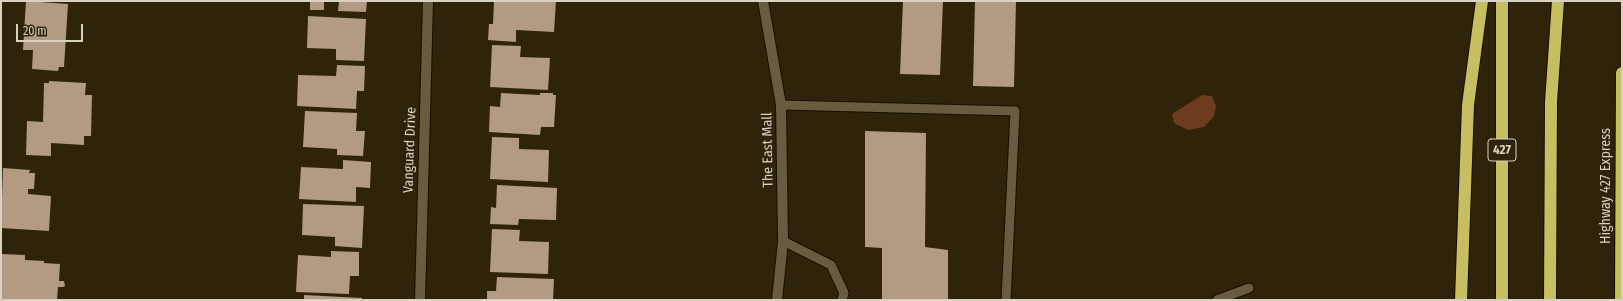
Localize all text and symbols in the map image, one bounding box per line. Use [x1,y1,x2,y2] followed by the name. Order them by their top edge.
[18,16,85,42] scale bar
[23,24,47,38] text: 20 m
[400,107,420,193] street label: Vanguard Drive
[759,112,777,188] street label: The East Mall
[1598,128,1614,244] street label: Highway 427 Express
[1488,139,1516,161] road number: 427

